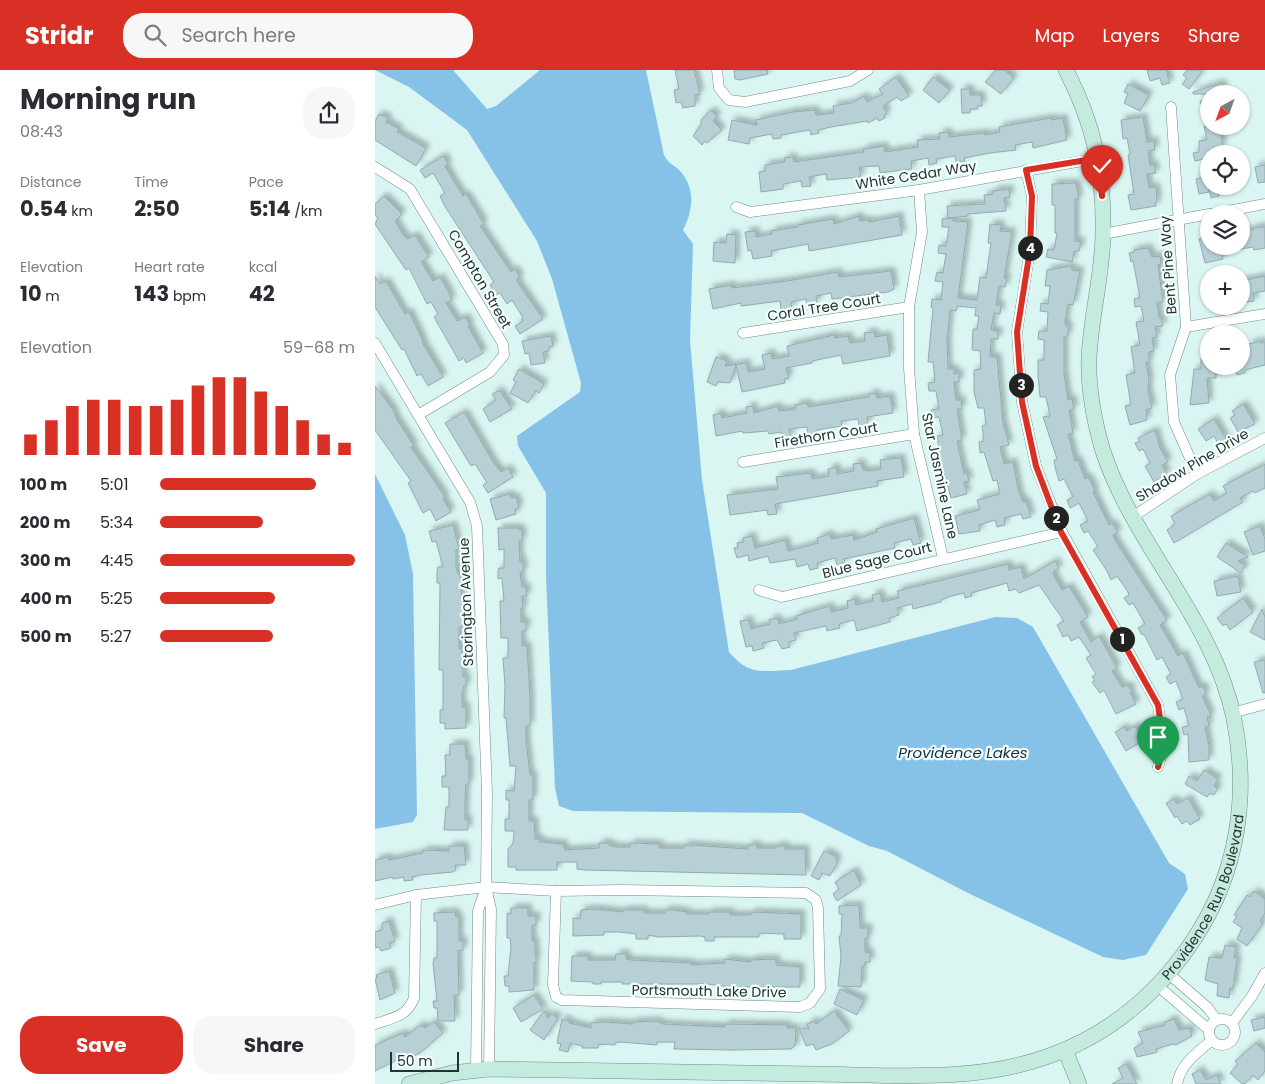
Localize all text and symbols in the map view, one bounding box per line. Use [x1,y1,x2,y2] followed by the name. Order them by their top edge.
[123,13,473,58] search box
[25,19,93,52] text: Stridr
[141,21,169,49] icon: search
[181,22,296,49] text: Search here
[1035,23,1075,48] text: Map
[1103,23,1160,48] text: Layers
[1188,23,1240,48] text: Share
[20,80,196,119] text: Morning run
[1200,85,1250,135] north arrow
[1200,85,1250,375] map controls
[303,87,355,139] button: share
[20,120,63,143] text: 08:43
[1081,145,1123,196] pin
[1200,145,1250,195] button: locate
[1088,152,1116,180] icon: check
[854,156,978,194] street label: White Cedar Way
[20,172,81,192] text: Distance
[134,172,168,192] text: Time
[249,172,283,192] text: Pace
[20,194,67,223] text: 0.54
[134,194,180,223] text: 2:50
[249,194,290,223] text: 5:14
[67,201,93,221] text: km
[290,201,322,221] text: /km
[1200,205,1250,255] button: layers
[1155,215,1181,315] street label: Bent Pine Way
[443,226,517,332] street label: Compton Street
[1017,236,1043,260] pin: 4
[1026,238,1035,258] text: 4
[20,257,83,277] text: Elevation
[134,257,205,277] text: Heart rate
[249,257,277,277] text: kcal
[1200,265,1250,315] button: +
[20,279,42,308] text: 10
[134,279,169,308] text: 143
[249,279,275,308] text: 42
[42,286,60,306] text: m
[169,286,206,306] text: bpm
[766,288,882,326] street label: Coral Tree Court
[1200,325,1250,375] button: −
[20,336,92,359] text: Elevation
[283,336,355,359] text: 59–68 m
[1009,372,1033,398] pin: 3
[1017,375,1026,395] text: 3
[917,411,963,541] street label: Star Jasmine Lane
[773,417,879,453] street label: Firethorn Court
[1132,423,1252,507] street label: Shadow Pine Drive
[20,473,67,496] text: 100 m
[100,473,129,496] text: 5:01
[1043,506,1069,530] pin: 2
[1053,508,1061,528] text: 2
[20,511,70,534] text: 200 m
[100,511,133,534] text: 5:34
[454,537,478,667] street label: Storington Avenue
[820,537,934,583] street label: Blue Sage Court
[20,549,71,572] text: 300 m
[100,549,134,572] text: 4:45
[20,587,72,610] text: 400 m
[100,587,133,610] text: 5:25
[20,625,72,648] text: 500 m
[100,625,131,648] text: 5:27
[1109,626,1135,652] pin: 1
[1120,629,1125,649] text: 1
[1137,716,1179,767] pin
[1144,723,1172,751] icon: arrive
[898,742,1028,763] water label: Providence Lakes
[1157,813,1249,984] street label: Providence Run Boulevard
[631,980,787,1002] street label: Portsmouth Lake Drive
[20,1016,183,1074] button: Save
[193,1016,355,1074] button: Share
[390,1049,459,1072] scale bar
[397,1051,433,1071] text: 50 m

